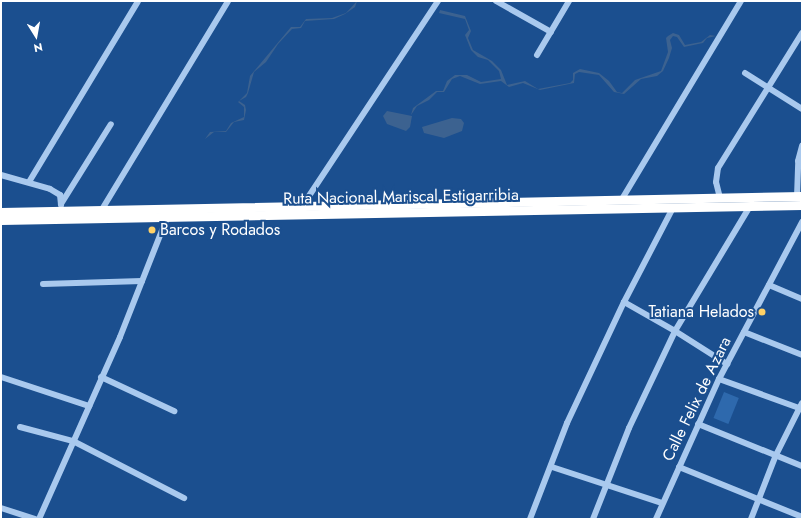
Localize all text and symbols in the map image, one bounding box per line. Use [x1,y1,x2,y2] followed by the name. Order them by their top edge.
[16,16,56,56] north arrow
[32,39,44,56] text: N
[283,185,519,209] street label: Ruta Nacional Mariscal Estigarribia
[160,220,280,240] place label: Barcos y Rodados
[147,225,157,235] marker: Barcos y Rodados
[649,302,754,322] place label: Tatiana Helados
[757,307,767,317] marker: Tatiana Helados
[659,334,735,464] street label: Calle Felix de Azara

